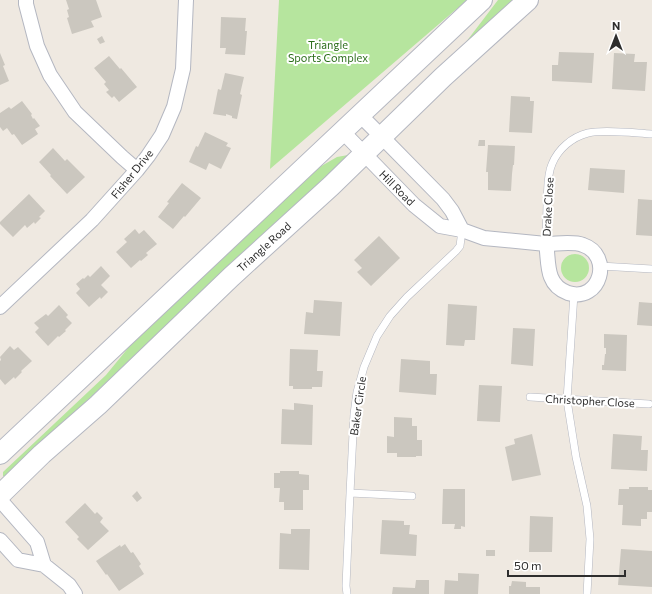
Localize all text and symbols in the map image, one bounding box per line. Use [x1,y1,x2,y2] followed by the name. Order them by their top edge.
[596,16,636,56] north arrow
[612,19,620,32] text: N
[288,38,368,64] park label: Triangle Sports Complex
[108,146,155,201] street label: Fisher Drive
[377,167,418,208] street label: Hill Road
[539,177,556,237] street label: Drake Close
[234,219,293,274] street label: Triangle Road
[347,375,368,436] street label: Baker Circle
[545,392,635,409] street label: Christopher Close
[508,552,625,578] scale bar
[514,558,542,572] text: 50 m

